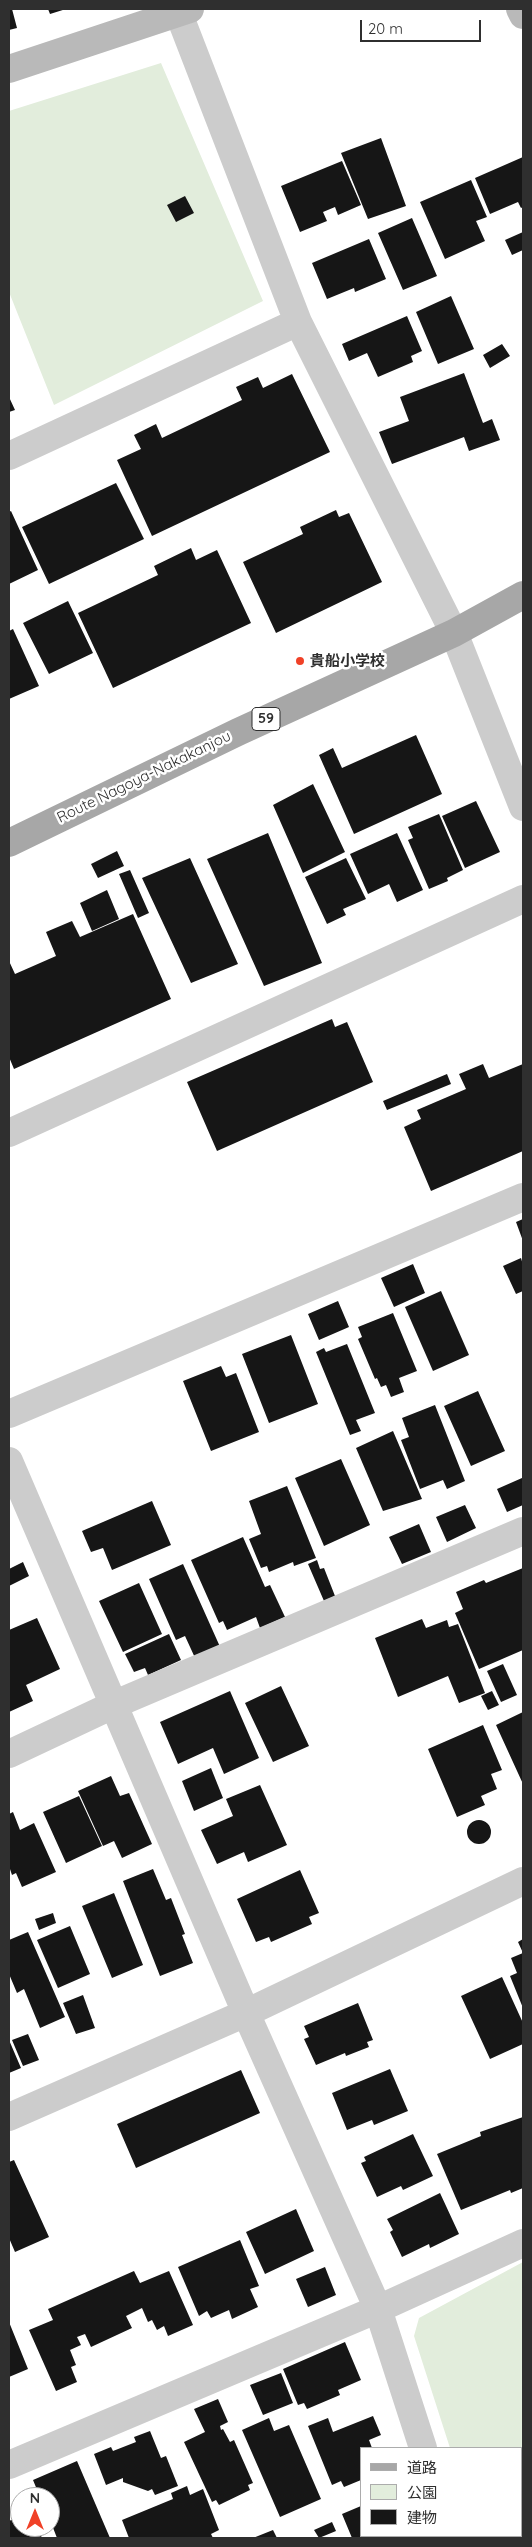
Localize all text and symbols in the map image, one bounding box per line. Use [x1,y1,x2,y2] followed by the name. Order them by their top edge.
[362,10,483,42] scale bar
[368,19,403,38] text: 20 m
[310,652,385,670] place label: 貴船小学校
[294,655,306,667] marker: 貴船小学校
[252,708,280,731] road number: 59
[54,727,234,827] street label: Route Nagoya-Nakakanjou
[360,2447,522,2537] legend
[407,2458,437,2477] text: 道路
[407,2483,437,2502] text: 公園
[10,2487,60,2537] north arrow
[30,2489,40,2507] text: N
[407,2508,437,2527] text: 建物

